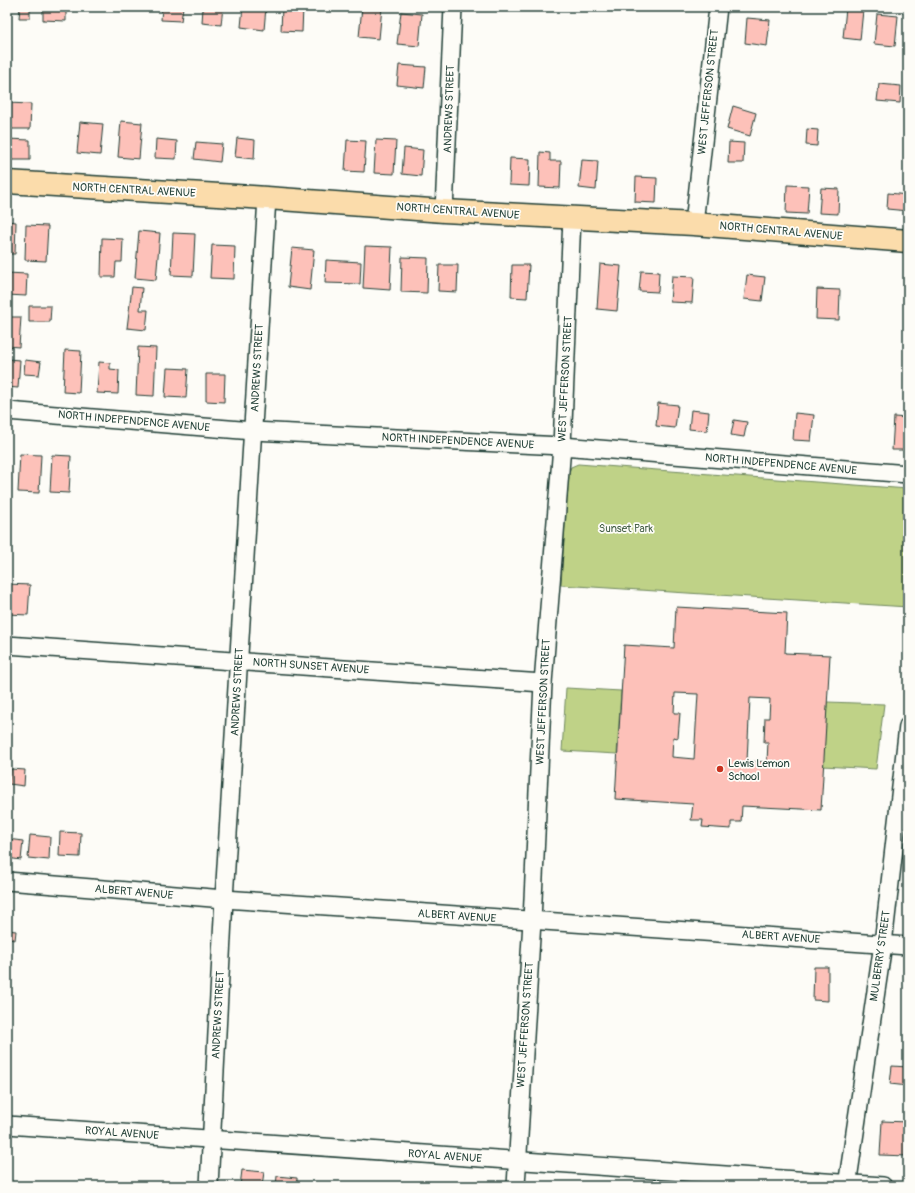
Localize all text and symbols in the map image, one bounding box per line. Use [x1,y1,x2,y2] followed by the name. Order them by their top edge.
[695,29,721,155] street label: WEST JEFFERSON STREET
[441,65,457,153] street label: ANDREWS STREET
[72,180,196,200] street label: NORTH CENTRAL AVENUE
[396,200,520,222] street label: NORTH CENTRAL AVENUE
[719,219,843,243] street label: NORTH CENTRAL AVENUE
[555,316,575,442] street label: WEST JEFFERSON STREET
[248,324,266,412] street label: ANDREWS STREET
[57,408,211,434] street label: NORTH INDEPENDENCE AVENUE
[381,431,535,452] street label: NORTH INDEPENDENCE AVENUE
[704,451,858,477] street label: NORTH INDEPENDENCE AVENUE
[599,522,654,535] park label: Sunset Park
[533,639,553,765] street label: WEST JEFFERSON STREET
[228,648,246,736] street label: ANDREWS STREET
[252,655,370,677] street label: NORTH SUNSET AVENUE
[728,757,790,783] place label: Lewis Lemon School
[715,764,725,774] marker: Lewis Lemon School
[94,882,174,902] street label: ALBERT AVENUE
[417,907,497,925] street label: ALBERT AVENUE
[867,910,893,1002] street label: MULBERRY STREET
[741,928,821,946] street label: ALBERT AVENUE
[514,962,536,1088] street label: WEST JEFFERSON STREET
[209,971,227,1059] street label: ANDREWS STREET
[85,1124,160,1142] street label: ROYAL AVENUE
[408,1147,483,1165] street label: ROYAL AVENUE

